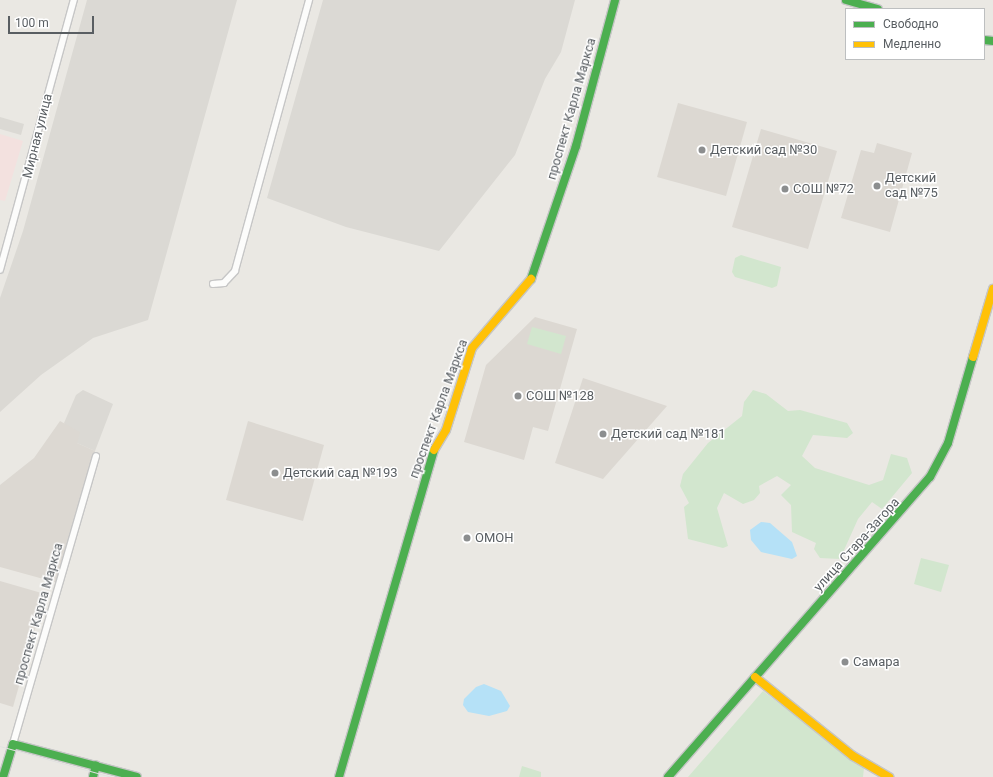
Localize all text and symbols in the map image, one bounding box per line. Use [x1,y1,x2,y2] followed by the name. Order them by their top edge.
[10,8,96,34] scale bar
[845,8,985,60] legend
[15,16,49,30] text: 100 m
[883,17,939,31] text: Свободно
[544,36,600,182] street label: проспект Карла Маркса
[883,37,941,51] text: Медленно
[20,92,56,180] street label: Мирная улица
[710,142,817,158] place label: Детский сад №30
[697,145,707,155] marker: Детский сад №30
[885,171,938,202] place label: Детский сад №75
[793,181,854,197] place label: СОШ №72
[872,181,882,191] marker: Детский сад №75
[780,184,790,194] marker: СОШ №72
[407,337,471,481] street label: проспект Карла Маркса
[526,388,594,404] place label: СОШ №128
[513,391,523,401] marker: СОШ №128
[611,426,726,442] place label: Детский сад №181
[598,429,608,439] marker: Детский сад №181
[283,465,398,481] place label: Детский сад №193
[270,468,280,478] marker: Детский сад №193
[811,495,903,595] street label: улица Стара-Загора
[475,530,514,546] place label: ОМОН
[462,533,472,543] marker: ОМОН
[11,541,67,687] street label: проспект Карла Маркса
[853,654,900,670] place label: Самара
[840,657,850,667] marker: Самара

